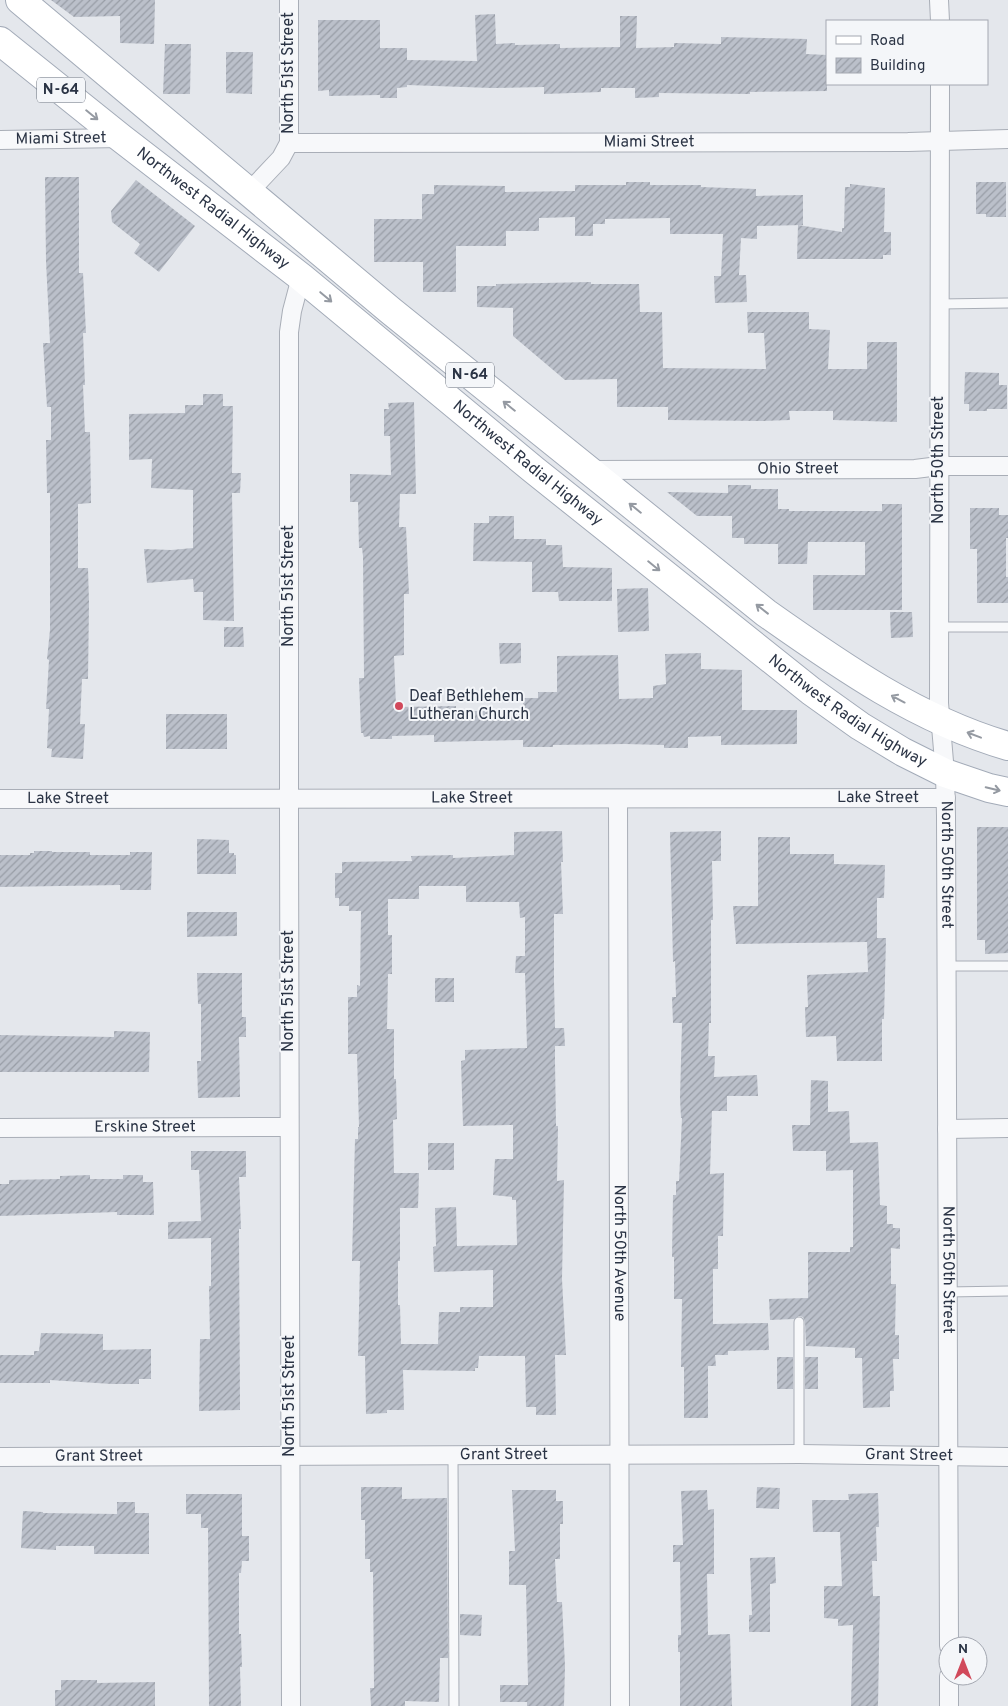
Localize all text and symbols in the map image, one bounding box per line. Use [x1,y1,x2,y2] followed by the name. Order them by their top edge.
[279,12,299,134] street label: North 51st Street
[826,20,988,85] legend
[870,32,905,51] text: Road
[870,57,925,76] text: Building
[37,78,85,102] road number: N-64
[86,110,99,121] one-way arrow
[15,128,107,150] street label: Miami Street
[603,132,695,152] street label: Miami Street
[132,143,293,274] street label: Northwest Radial Highway
[319,292,332,303] one-way arrow
[446,362,494,388] road number: N-64
[929,396,949,524] street label: North 50th Street
[448,397,607,531] street label: Northwest Radial Highway
[503,400,516,411] one-way arrow
[757,459,839,479] street label: Ohio Street
[629,502,642,513] one-way arrow
[279,525,299,647] street label: North 51st Street
[648,561,661,572] one-way arrow
[756,604,769,615] one-way arrow
[764,650,930,772] street label: Northwest Radial Highway
[409,687,529,725] place label: Deaf Bethlehem Lutheran Church
[891,693,905,703] one-way arrow
[393,700,405,712] marker: Deaf Bethlehem Lutheran Church
[967,730,982,740] one-way arrow
[985,785,1001,794] one-way arrow
[431,788,513,809] street label: Lake Street
[837,788,919,808] street label: Lake Street
[27,789,109,809] street label: Lake Street
[936,800,956,929] street label: North 50th Street
[279,930,299,1052] street label: North 51st Street
[94,1117,196,1138] street label: Erskine Street
[609,1185,629,1321] street label: North 50th Avenue
[937,1206,958,1334] street label: North 50th Street
[280,1335,300,1457] street label: North 51st Street
[460,1445,548,1465] street label: Grant Street
[865,1445,953,1466] street label: Grant Street
[55,1446,143,1467] street label: Grant Street
[938,1636,988,1686] north arrow
[958,1641,968,1658] text: N

